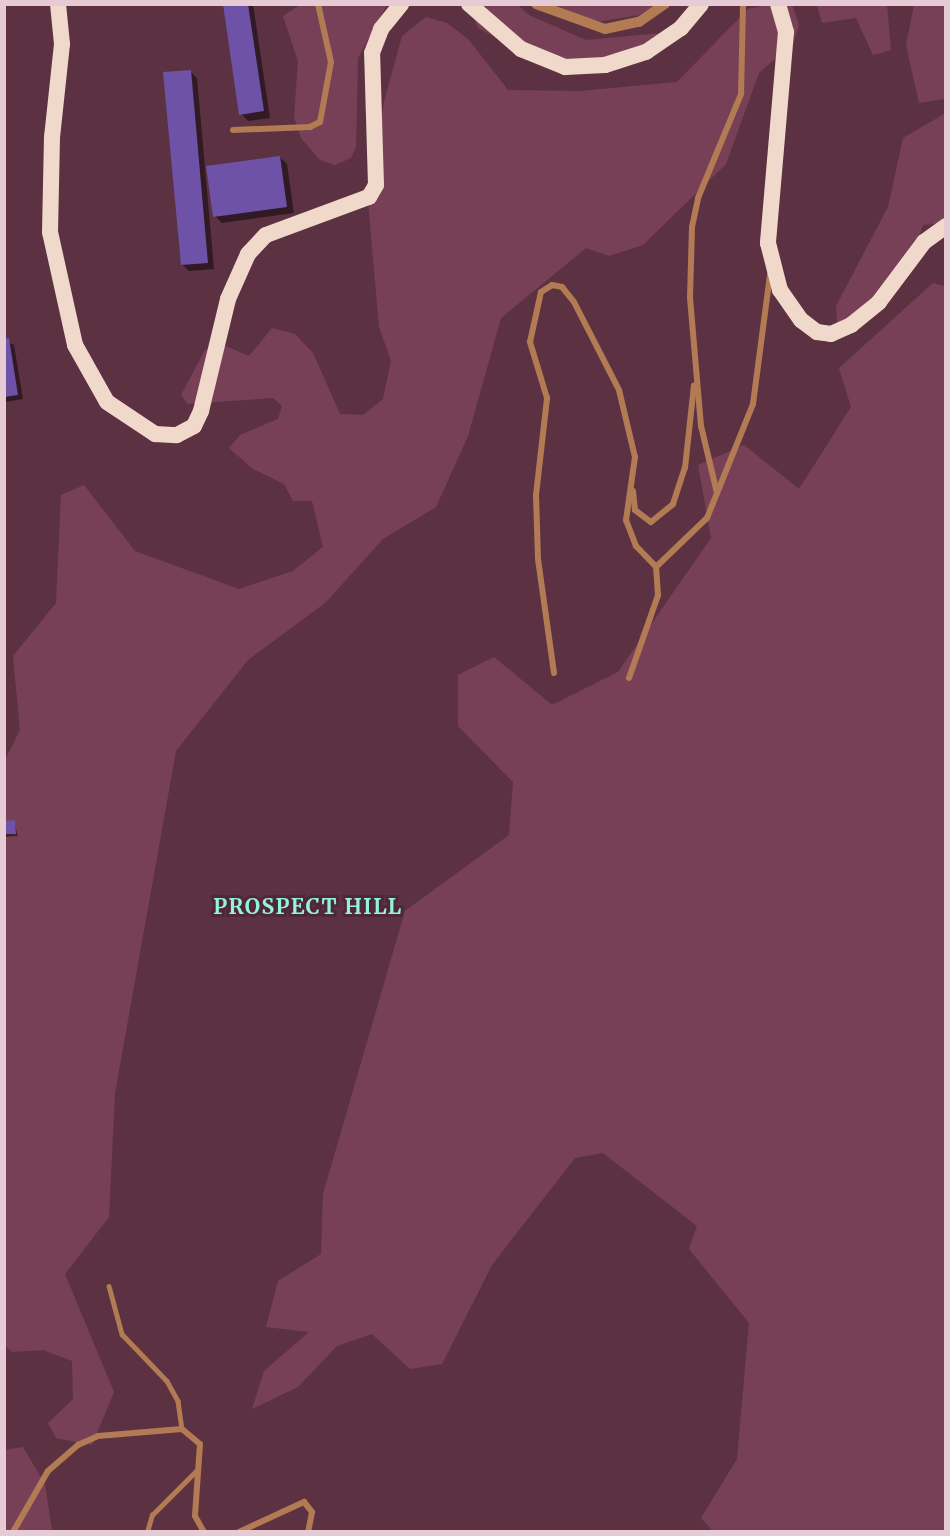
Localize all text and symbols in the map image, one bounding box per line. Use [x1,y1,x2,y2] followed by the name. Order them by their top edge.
[213,894,403,920] district label: PROSPECT HILL

